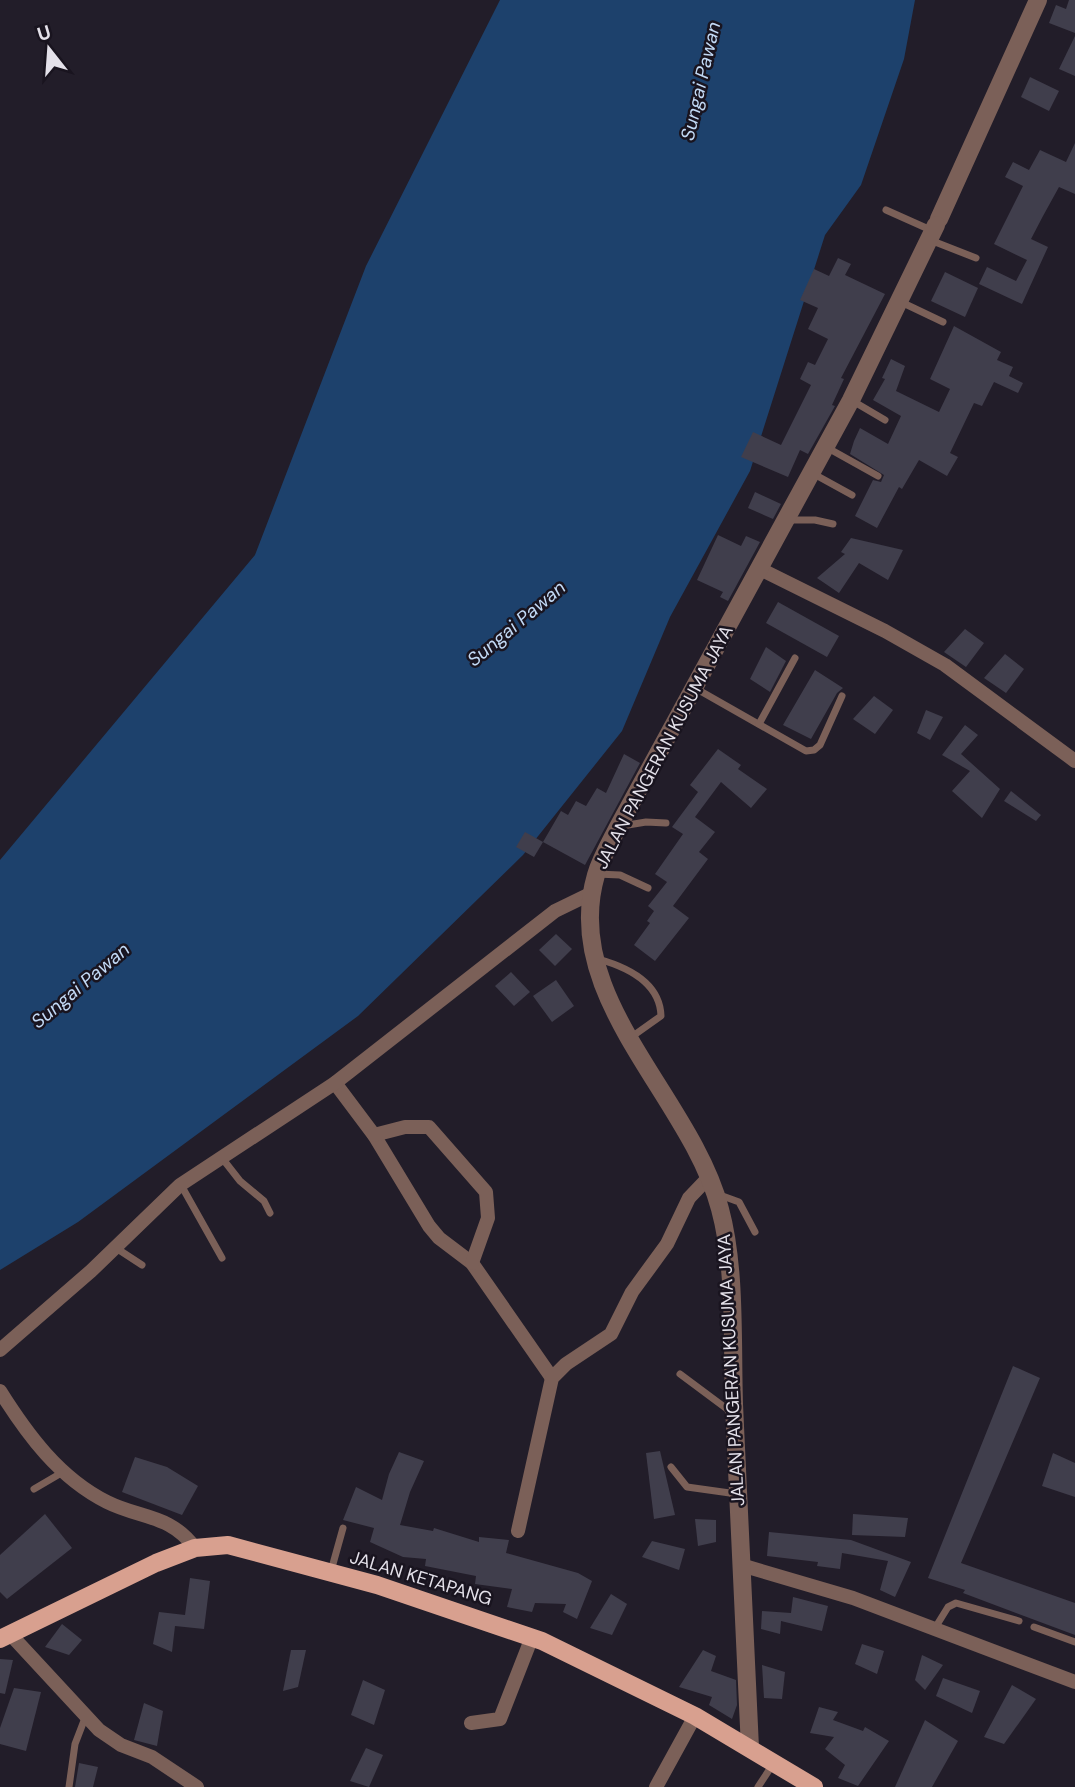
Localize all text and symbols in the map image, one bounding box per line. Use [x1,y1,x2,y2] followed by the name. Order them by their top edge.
[14,14,84,84] north arrow
[34,19,54,47] text: U
[675,19,726,143] water label: Sungai Pawan
[462,575,571,672] water label: Sungai Pawan
[589,621,739,873] street label: JALAN PANGERAN KUSUMA JAYA
[26,937,135,1034] water label: Sungai Pawan
[712,1233,750,1507] street label: JALAN PANGERAN KUSUMA JAYA
[347,1545,495,1611] street label: JALAN KETAPANG

